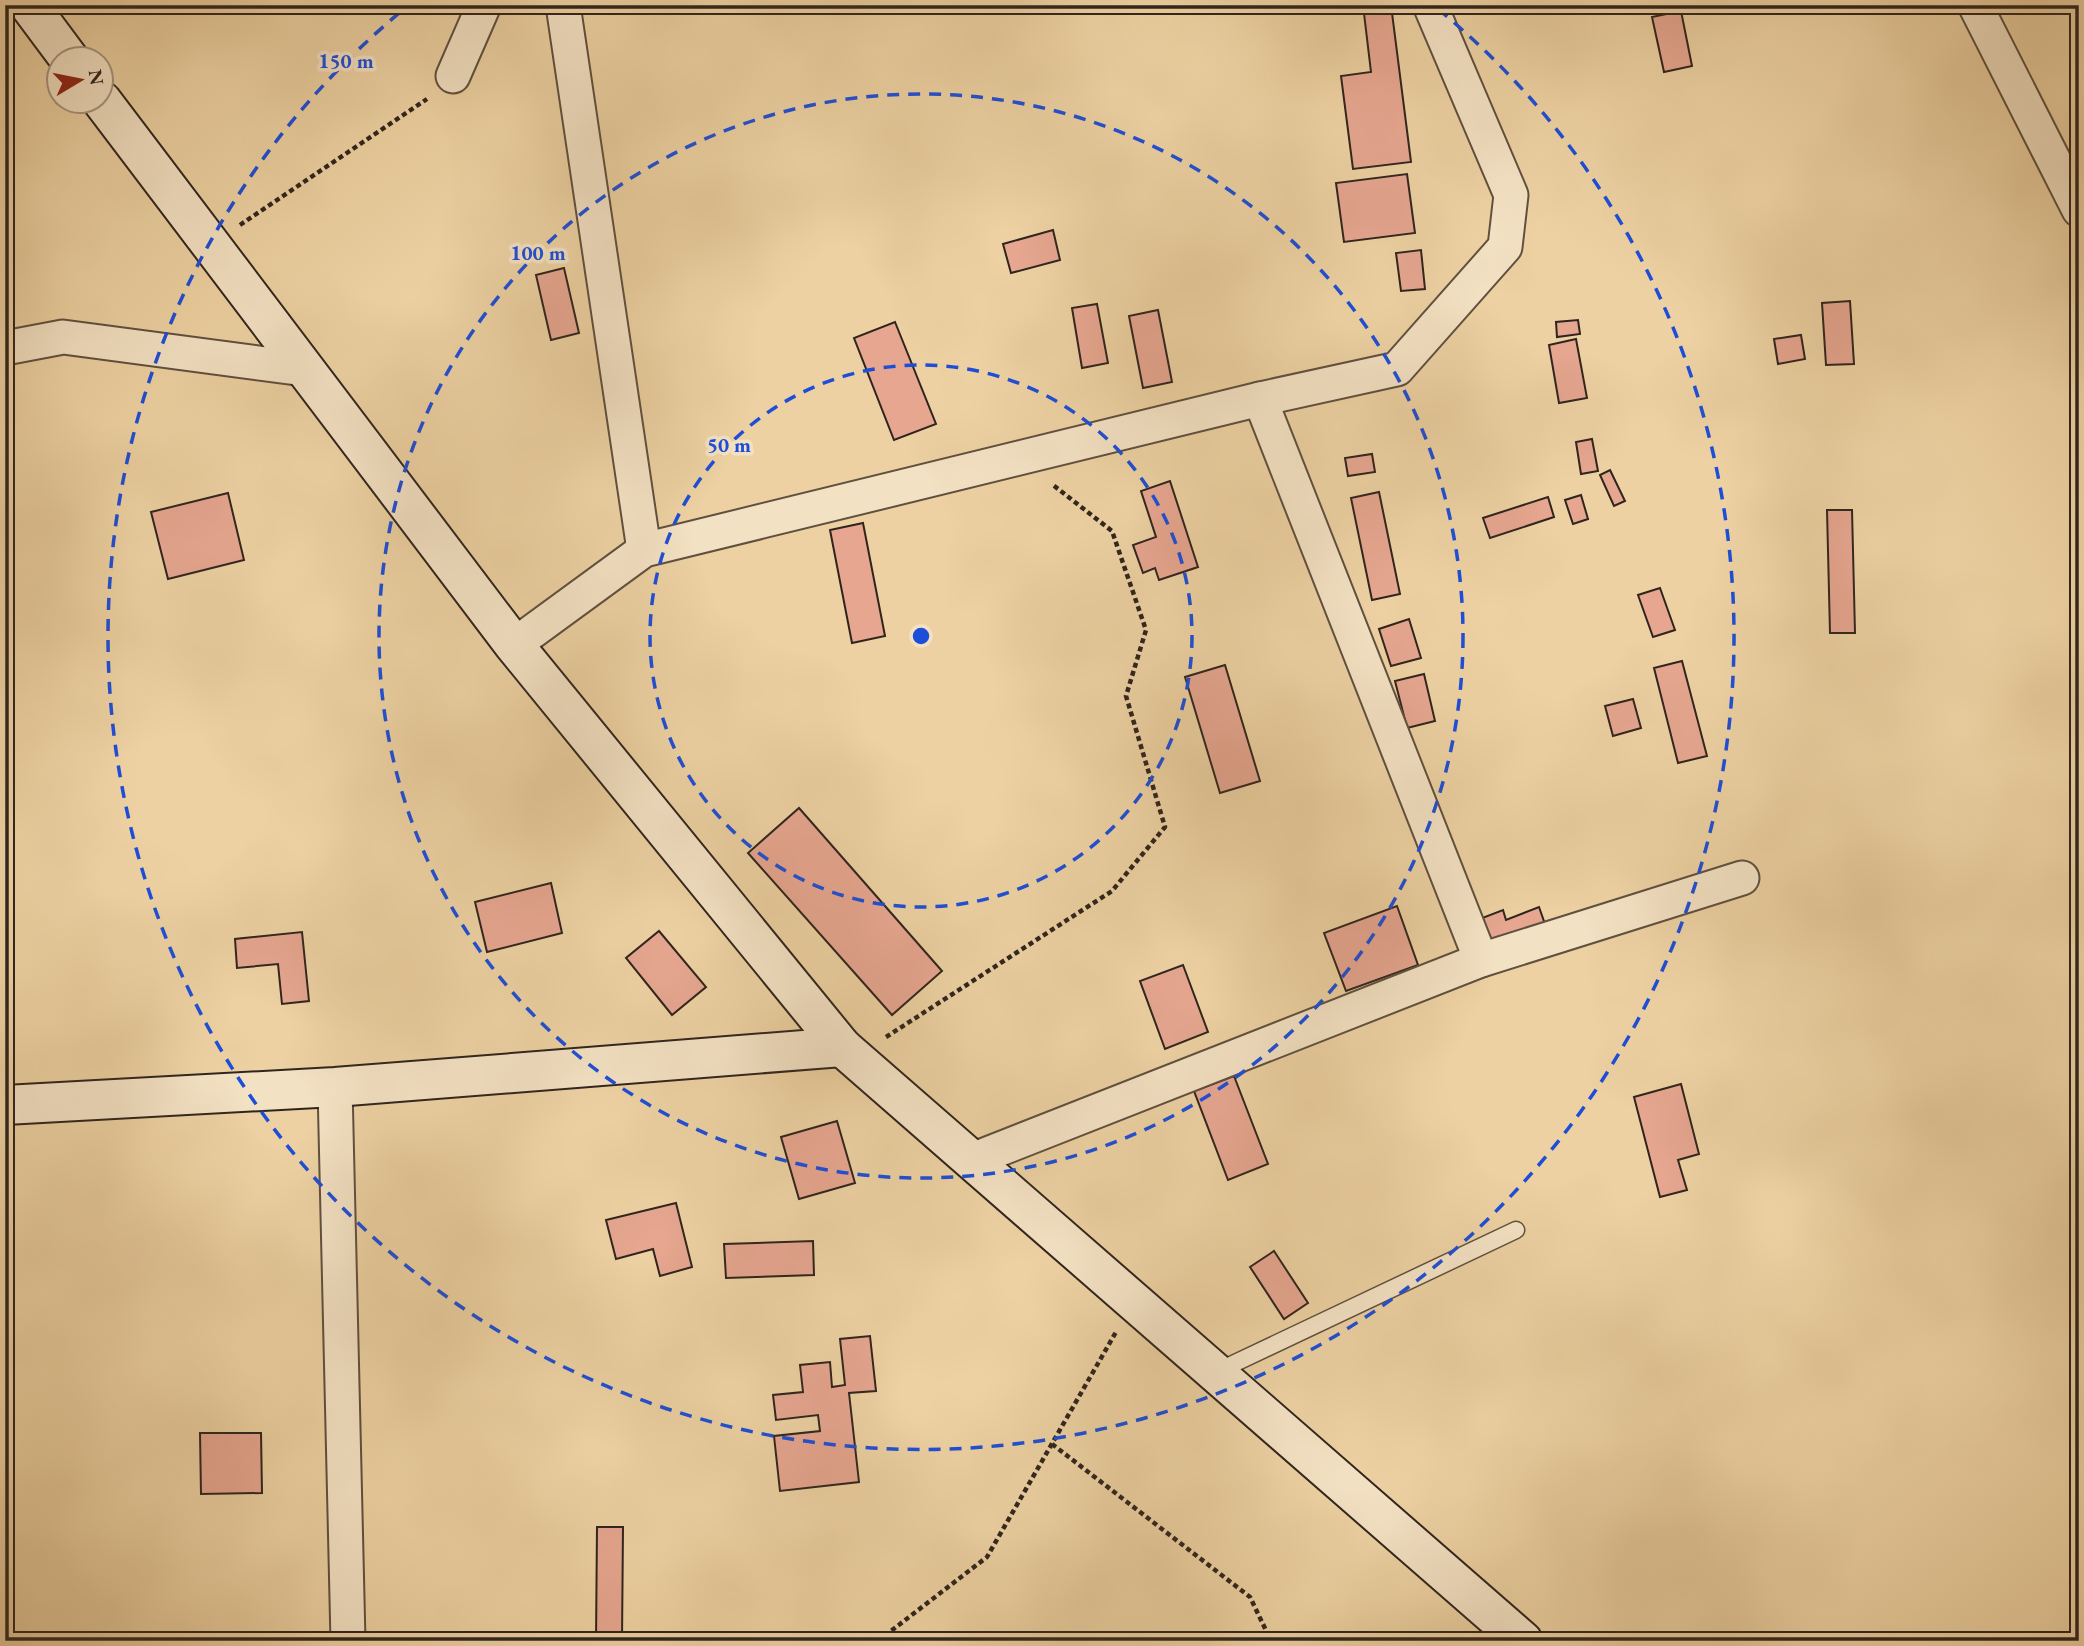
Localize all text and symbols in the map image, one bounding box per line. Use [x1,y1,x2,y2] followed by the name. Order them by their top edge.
[46,46,116,116] north arrow
[318,47,374,74] text: 150 m
[83,67,110,87] text: N
[510,239,566,266] text: 100 m
[707,431,751,458] text: 50 m
[909,624,933,648] centre of rings

